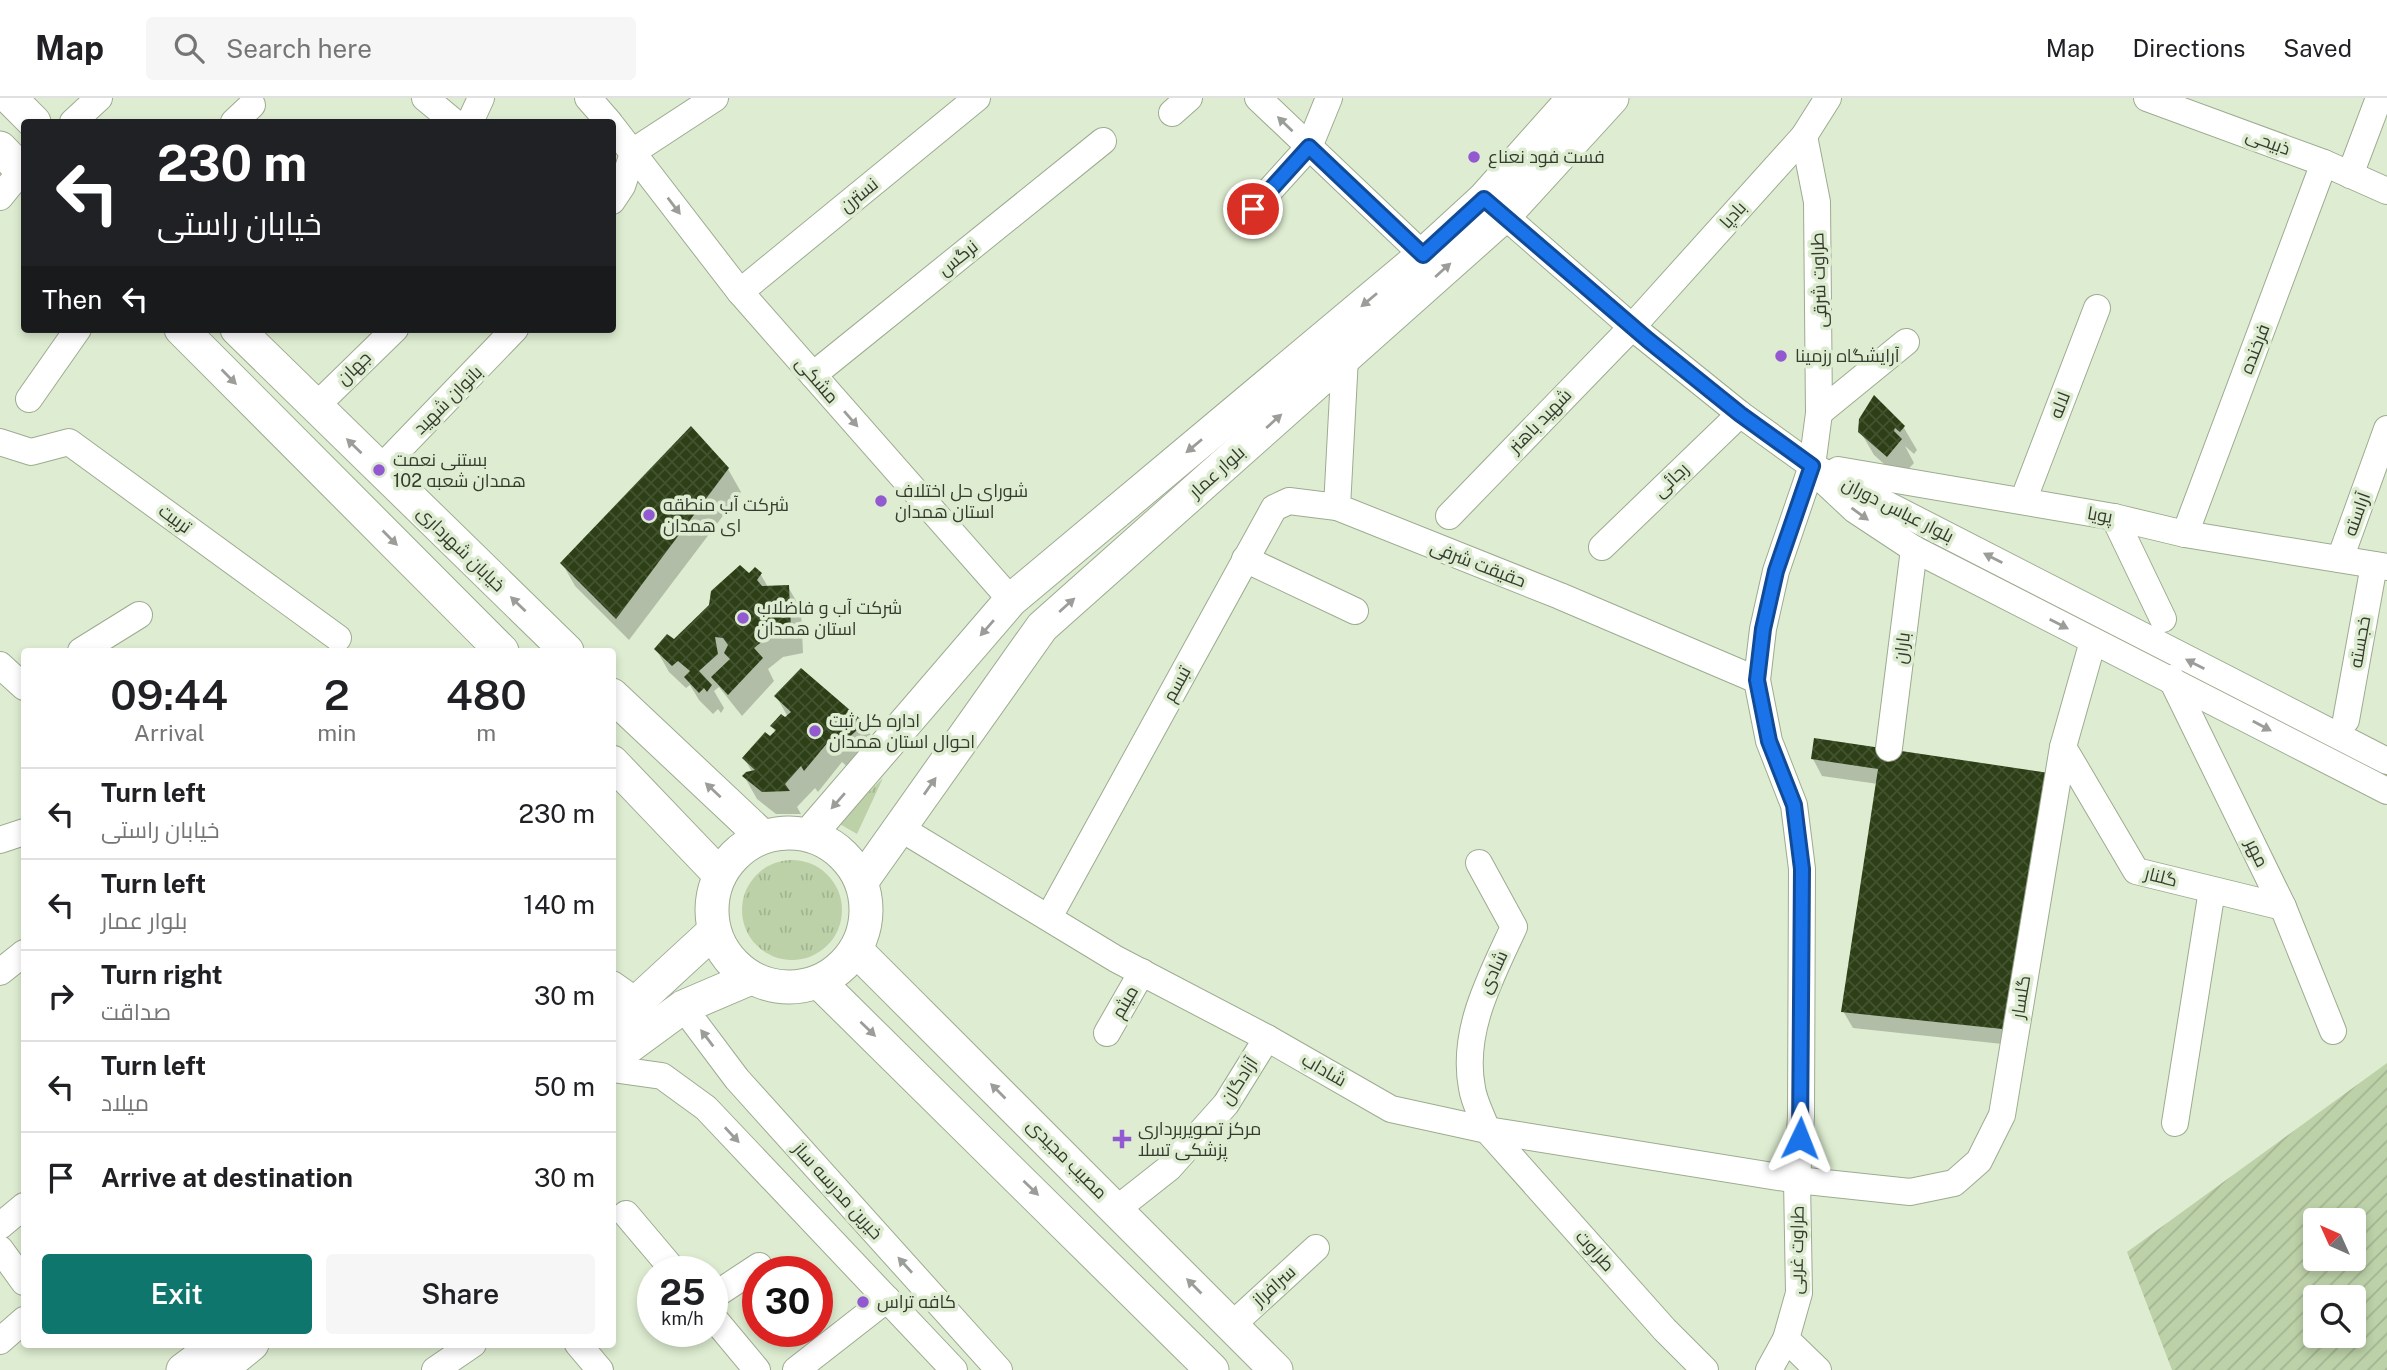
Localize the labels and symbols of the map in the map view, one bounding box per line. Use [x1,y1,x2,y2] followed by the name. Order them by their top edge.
[1277,116,1294,132] one-way arrow
[2243,124,2293,160] street label: ذبیحی
[1488,146,1605,169] place label: فست فود نعناع
[1466,149,1482,165] marker: فست فود نعناع
[835,173,883,217] street label: نسترن
[1223,179,1283,239] pin
[667,197,681,215] one-way arrow
[1715,197,1752,234] street label: بادپا
[1806,232,1832,328] street label: طراوت شرقی
[934,235,982,281] street label: نرگس
[1435,263,1452,278] one-way arrow
[1360,292,1377,307] one-way arrow
[2235,321,2275,377] street label: فرخنده
[1795,345,1900,367] place label: آرایشگاه رزمینا
[332,346,376,390] street label: جهان
[1773,348,1789,364] marker: آرایشگاه رزمینا
[791,352,843,408] street label: مشکی
[409,361,487,439] street label: بانوان شهید
[220,369,237,386] one-way arrow
[1503,384,1576,459] street label: شهید باهنر
[2045,388,2074,421] street label: لاله
[843,410,859,428] one-way arrow
[1265,414,1282,430] one-way arrow
[346,438,363,454] one-way arrow
[1185,438,1203,453] one-way arrow
[1184,441,1249,503] street label: بلوار عمار
[393,449,526,492] place label: بستنی نعمت همدان شعبه 102
[1649,458,1693,502] street label: رجائی
[371,462,387,478] marker: بستنی نعمت همدان شعبه 102
[1839,472,1957,548] street label: بلوار عباس دوران
[895,480,1028,523] place label: شوراى حل اختلاف استان همدان
[2339,489,2375,539] street label: آراسته
[873,493,889,509] marker: شوراى حل اختلاف استان همدان
[663,494,789,537] place label: شرکت آب منطقه ای همدان
[154,500,196,538] street label: تربیت
[412,502,510,596] street label: خیابان شهرداری
[2085,502,2115,529] street label: پویا
[1851,506,1869,520] one-way arrow
[641,507,657,523] marker: شرکت آب منطقه ای همدان
[381,530,398,547] one-way arrow
[1427,536,1529,592] street label: حقیقت شرفی
[1983,553,2003,564] one-way arrow
[510,596,527,612] one-way arrow
[757,597,902,640] place label: شرکت آب و فاضلاب استان همدان
[1058,598,1075,614] one-way arrow
[735,610,751,626] marker: شرکت آب و فاضلاب استان همدان
[2345,614,2374,669] street label: خجسته
[2049,618,2069,629] one-way arrow
[980,620,995,637] one-way arrow
[1889,631,1915,665] street label: باران
[2185,658,2205,669] one-way arrow
[1158,662,1197,706] street label: تبسم
[829,710,975,753] place label: اداره کل ثبت احوال استان همدان
[2252,720,2272,732] one-way arrow
[807,723,823,739] marker: اداره کل ثبت احوال استان همدان
[923,777,937,795] one-way arrow
[705,783,722,799] one-way arrow
[831,792,846,809] one-way arrow
[2240,834,2273,871] street label: مهر
[2141,862,2180,892] street label: گلنار
[1474,947,1512,997] street label: شادی
[2007,974,2035,1021] street label: گلسار
[1107,982,1144,1023] street label: میثم
[859,1021,876,1037] one-way arrow
[700,1029,714,1047] one-way arrow
[1298,1048,1350,1091] street label: شاداب
[1215,1053,1263,1109] street label: آزادگان
[991,1083,1007,1100] one-way arrow
[1763,1101,1837,1175] position arrow
[1022,1114,1112,1204] street label: مصیب مجیدی
[1138,1118,1261,1162] place label: مرکز تصویربرداری پزشکی تسلا
[724,1126,740,1144] one-way arrow
[1112,1129,1132,1149] marker: مرکز تصویربرداری پزشکی تسلا
[788,1137,887,1244] street label: خیرین مدرسه ساز
[1022,1180,1039,1196] one-way arrow
[1785,1205,1809,1295] street label: طراوت غربی
[2303,1208,2366,1270] north arrow
[1571,1226,1619,1276] street label: طراوت
[742,1256,833,1347] speed limit sign: 30
[897,1257,913,1274] one-way arrow
[1247,1261,1300,1312] street label: سرافراز
[1185,1278,1202,1295] one-way arrow
[877,1291,956,1313] place label: کافه تراس
[855,1294,871,1310] marker: کافه تراس

